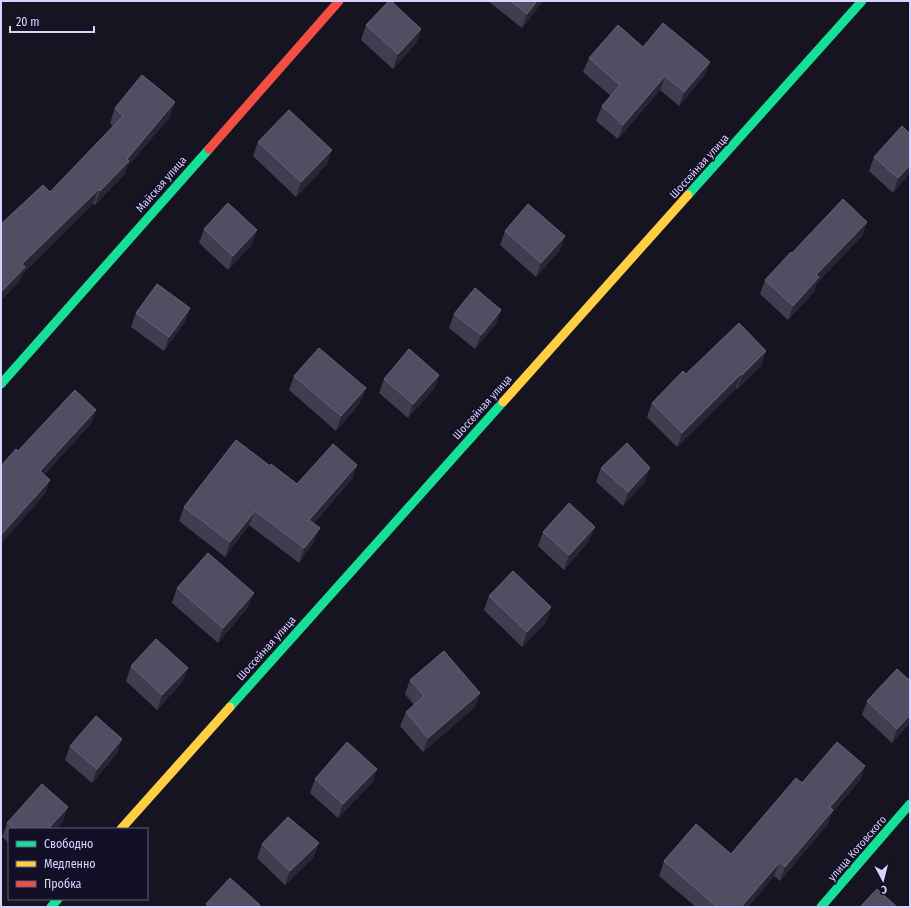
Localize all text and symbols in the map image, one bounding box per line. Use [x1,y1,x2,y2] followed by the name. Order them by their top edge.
[10,8,94,34] scale bar
[16,15,40,29] text: 20 m
[667,131,732,201] street label: Шоссейная улица
[134,154,189,215] street label: Майская улица
[450,372,515,442] street label: Шоссейная улица
[234,613,299,683] street label: Шоссейная улица
[826,813,889,884] street label: улица Котовского
[8,828,148,900] legend
[44,837,93,851] text: Свободно
[44,857,96,871] text: Медленно
[863,860,903,900] north arrow
[44,877,82,891] text: Пробка
[880,883,888,896] text: С

